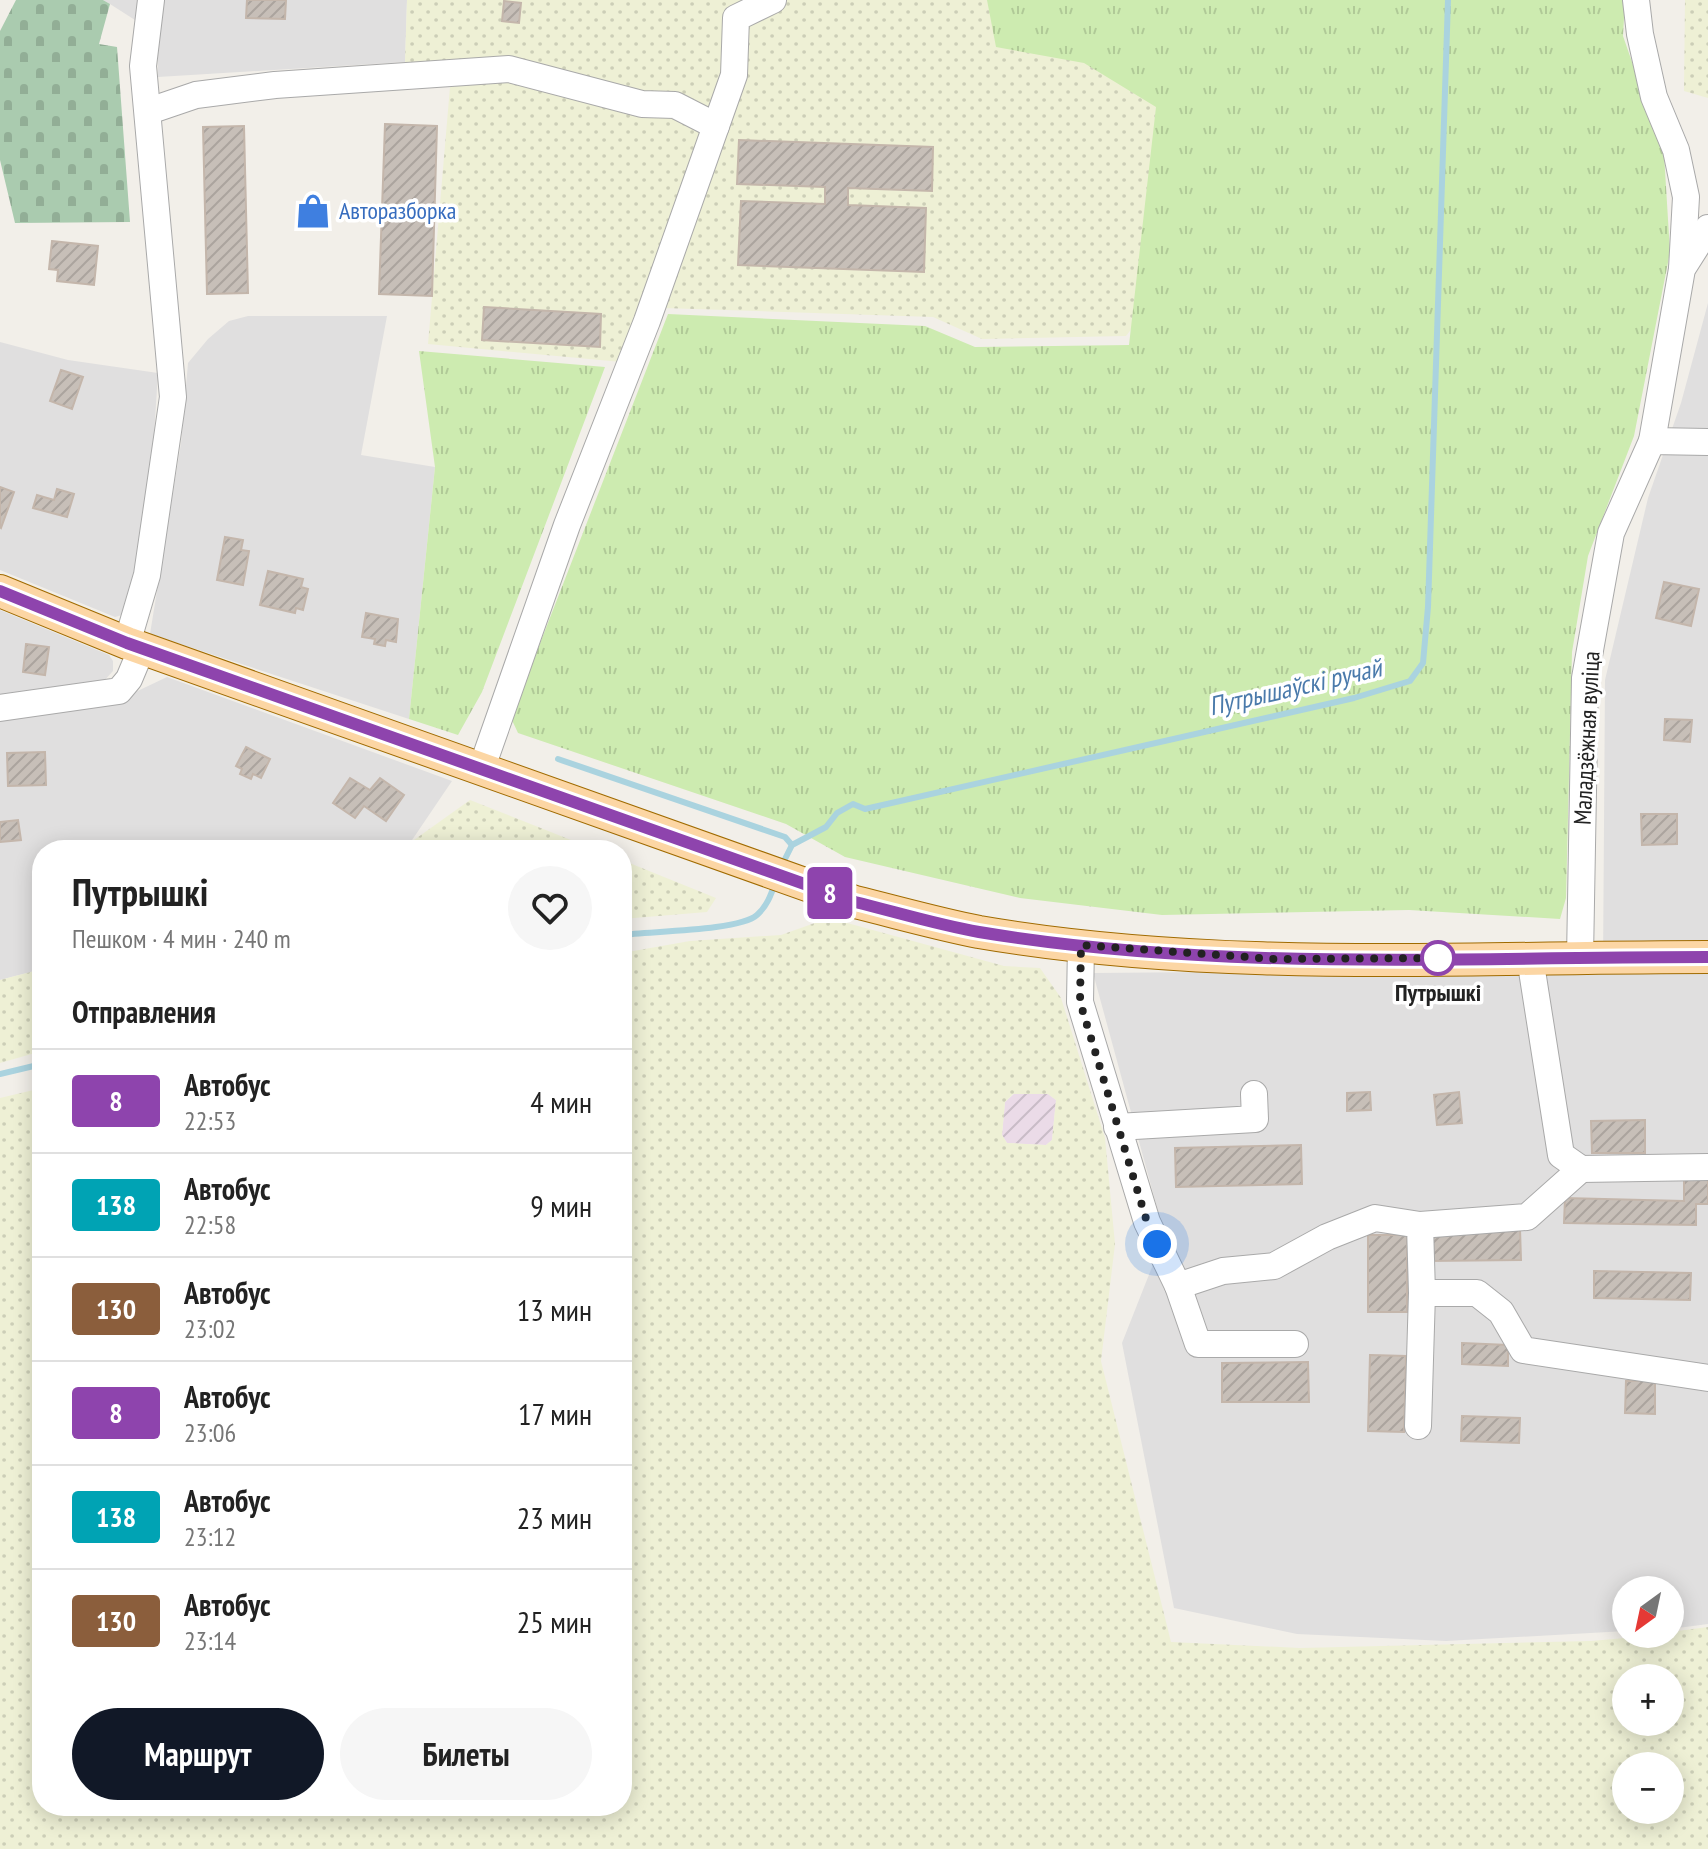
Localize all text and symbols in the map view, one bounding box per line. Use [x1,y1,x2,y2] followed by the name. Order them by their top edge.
[294,192,332,230] shop icon: Авторазборка
[339,195,456,226] place label: Авторазборка
[1205,650,1387,722] water label: Путрышаўскі ручай
[1566,650,1607,826] street label: Маладзёжная вуліца
[508,866,592,950] button: heart
[72,867,208,916] text: Путрышкі
[804,867,856,919] line badge: 8
[823,874,837,911] text: 8
[72,922,291,955] text: Пешком · 4 мин · 240 m
[1421,941,1455,975] marker: Путрышкі
[1395,977,1481,1008] place label: Путрышкі
[72,992,216,1031] text: Отправления
[184,1065,271,1104] text: Автобус
[109,1082,123,1119] text: 8
[530,1082,592,1121] text: 4 мин
[184,1104,236,1137] text: 22:53
[184,1169,271,1208] text: Автобус
[96,1186,136,1223] text: 138
[530,1186,592,1225] text: 9 мин
[184,1208,236,1241] text: 22:58
[1137,1224,1177,1264] your location
[184,1273,271,1312] text: Автобус
[96,1290,136,1327] text: 130
[517,1290,592,1329] text: 13 мин
[184,1312,236,1345] text: 23:02
[184,1377,271,1416] text: Автобус
[109,1394,123,1431] text: 8
[518,1394,592,1433] text: 17 мин
[184,1416,236,1449] text: 23:06
[184,1481,271,1520] text: Автобус
[96,1498,136,1535] text: 138
[517,1498,592,1537] text: 23 мин
[184,1520,236,1553] text: 23:12
[1612,1576,1684,1648] north arrow
[1612,1576,1684,1824] map controls
[184,1585,271,1624] text: Автобус
[96,1602,136,1639] text: 130
[517,1602,592,1641] text: 25 мин
[184,1624,236,1657] text: 23:14
[1612,1664,1684,1736] button: +
[72,1708,324,1800] button: Маршрут
[340,1708,592,1800] button: Билеты
[1612,1752,1684,1824] button: −

